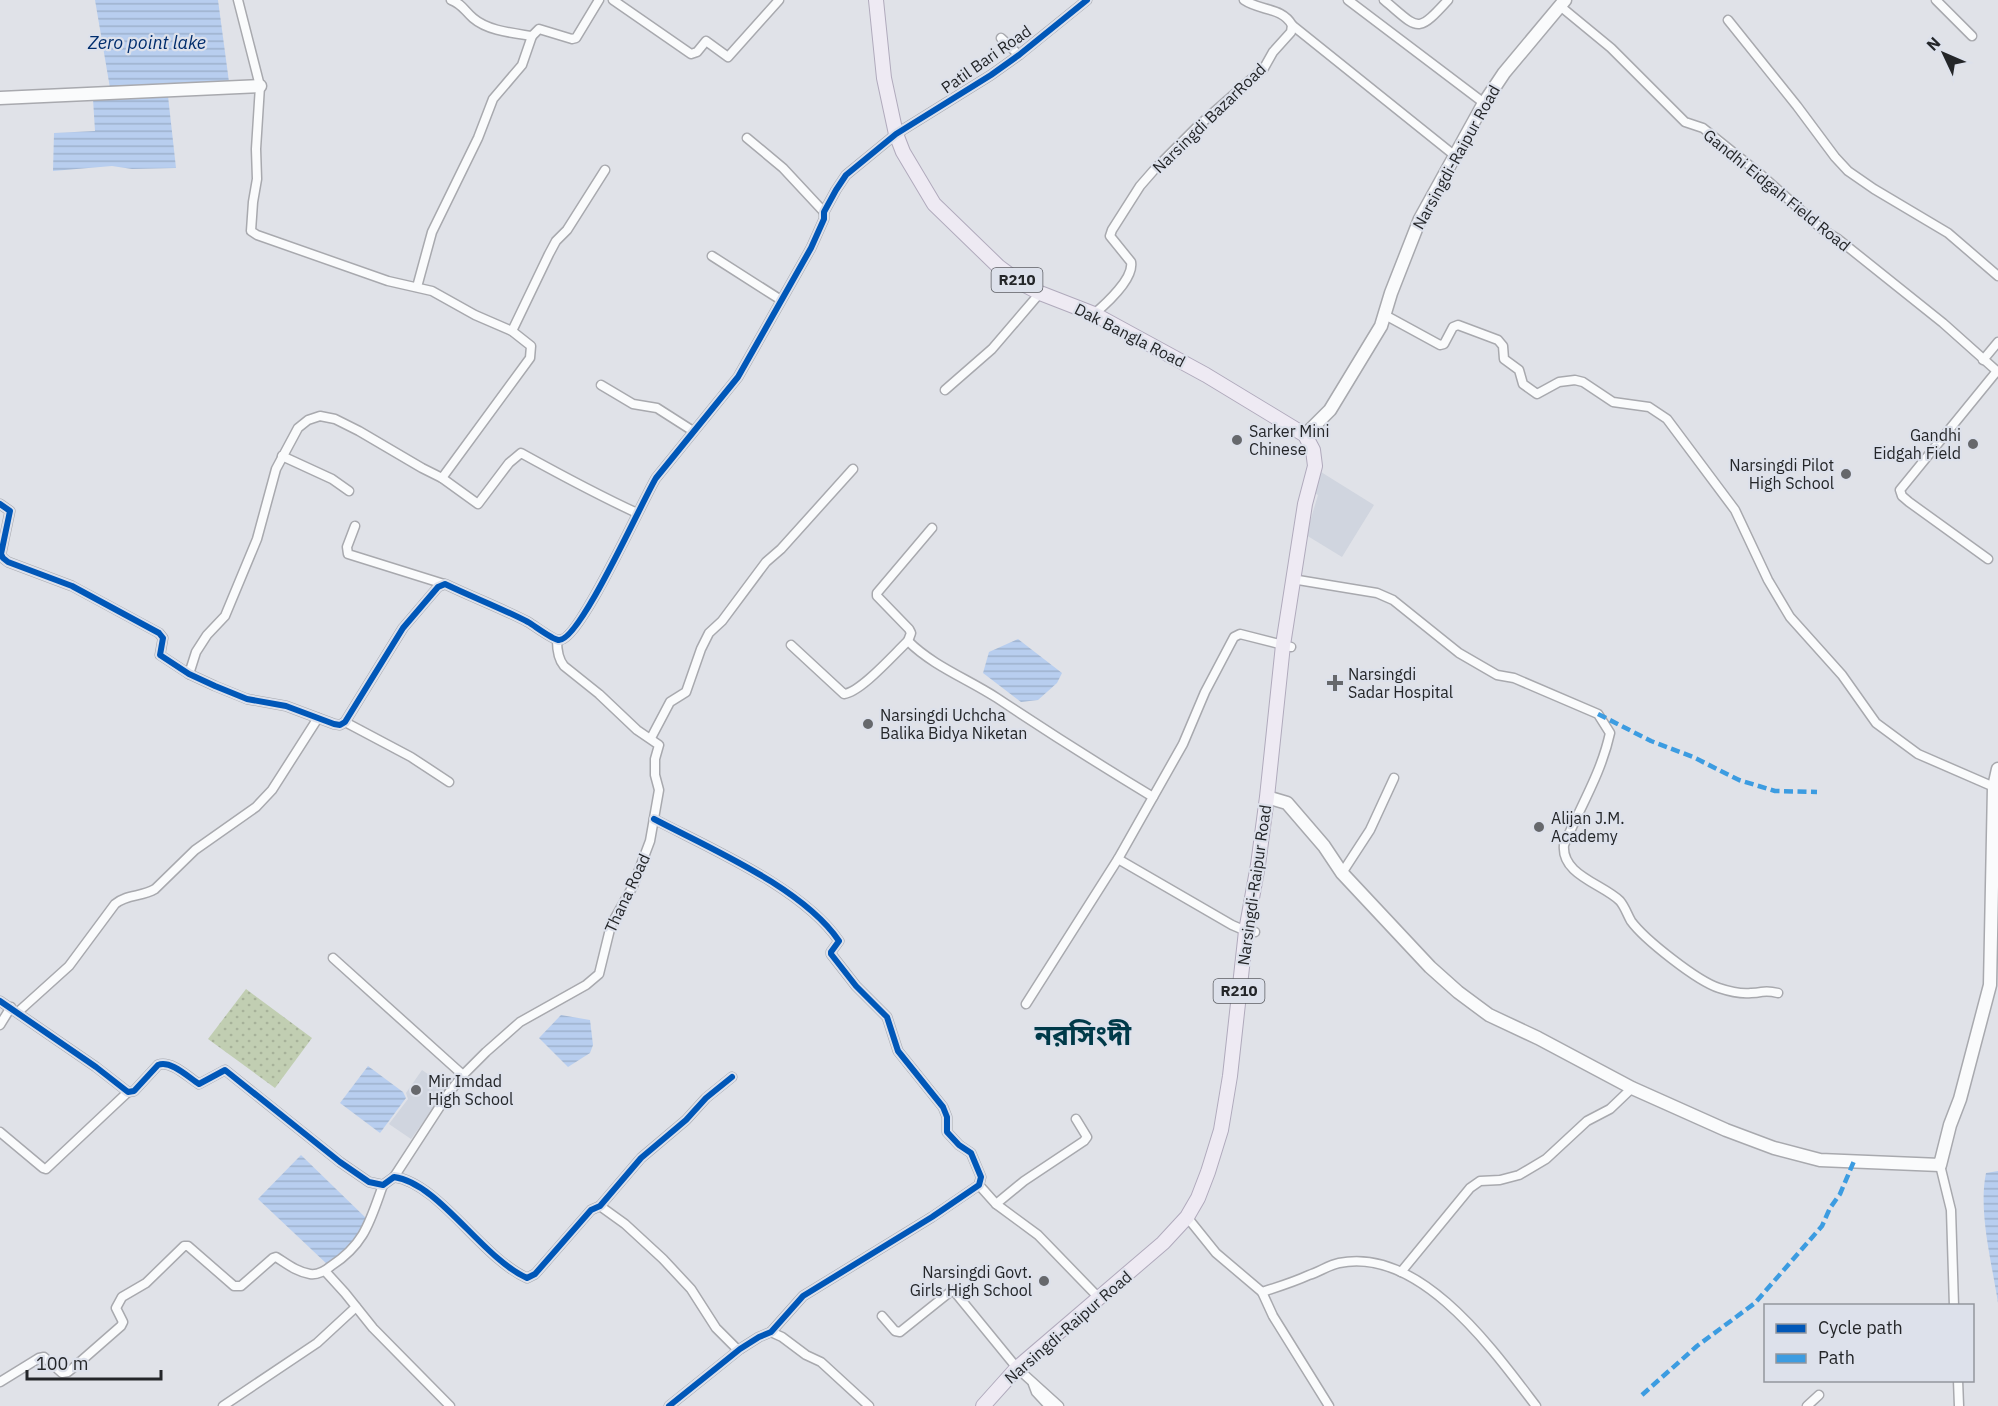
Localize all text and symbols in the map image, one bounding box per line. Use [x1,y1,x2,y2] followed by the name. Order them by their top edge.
[937,21,1035,97] street label: Patil Bari Road
[1914,24,1974,84] north arrow
[87,31,206,54] water label: Zero point lake
[1922,32,1944,55] text: N
[1148,59,1270,177] street label: Narsingdi BazarRoad
[1408,81,1504,233] street label: Narsingdi-Raipur Road
[1700,125,1854,255] street label: Gandhi Eidgah Field Road
[992,268,1042,292] road number: R210
[1071,299,1189,371] street label: Dak Bangla Road
[1249,421,1329,459] place label: Sarker Mini Chinese
[1873,425,1961,463] place label: Gandhi Eidgah Field
[1230,433,1244,447] marker: Sarker Mini Chinese
[1966,437,1980,451] marker: Gandhi Eidgah Field
[1729,455,1834,493] place label: Narsingdi Pilot High School
[1839,467,1853,481] marker: Narsingdi Pilot High School
[1348,664,1453,702] place label: Narsingdi Sadar Hospital
[1326,674,1344,692] marker: Narsingdi Sadar Hospital
[880,705,1027,743] place label: Narsingdi Uchcha Balika Bidya Niketan
[861,717,875,731] marker: Narsingdi Uchcha Balika Bidya Niketan
[1233,803,1275,967] street label: Narsingdi-Raipur Road
[1551,808,1625,846] place label: Alijan J.M. Academy
[1532,820,1546,834] marker: Alijan J.M. Academy
[600,850,654,936] street label: Thana Road
[1214,979,1264,1003] road number: R210
[1034,1016,1132,1053] district label: নরসিংদী
[428,1071,513,1109] place label: Mir Imdad High School
[409,1083,423,1097] marker: Mir Imdad High School
[910,1262,1032,1300] place label: Narsingdi Govt. Girls High School
[1000,1266,1136,1388] street label: Narsingdi-Raipur Road
[1037,1274,1051,1288] marker: Narsingdi Govt. Girls High School
[1764,1304,1974,1382] legend
[1818,1316,1903,1339] text: Cycle path
[27,1343,160,1381] scale bar
[1818,1346,1855,1369] text: Path
[36,1352,88,1375] text: 100 m

